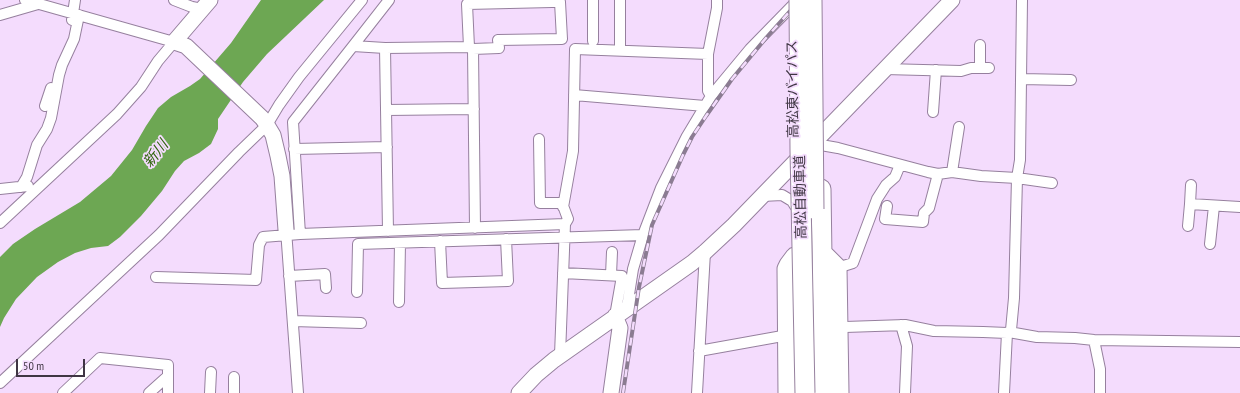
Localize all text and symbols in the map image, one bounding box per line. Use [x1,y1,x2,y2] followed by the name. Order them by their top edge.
[784,40,802,138] street label: 高松東バイパス
[140,137,172,171] water label: 新川
[792,155,810,239] street label: 高松自動車道
[18,351,87,377] scale bar
[23,358,44,373] text: 50 m

